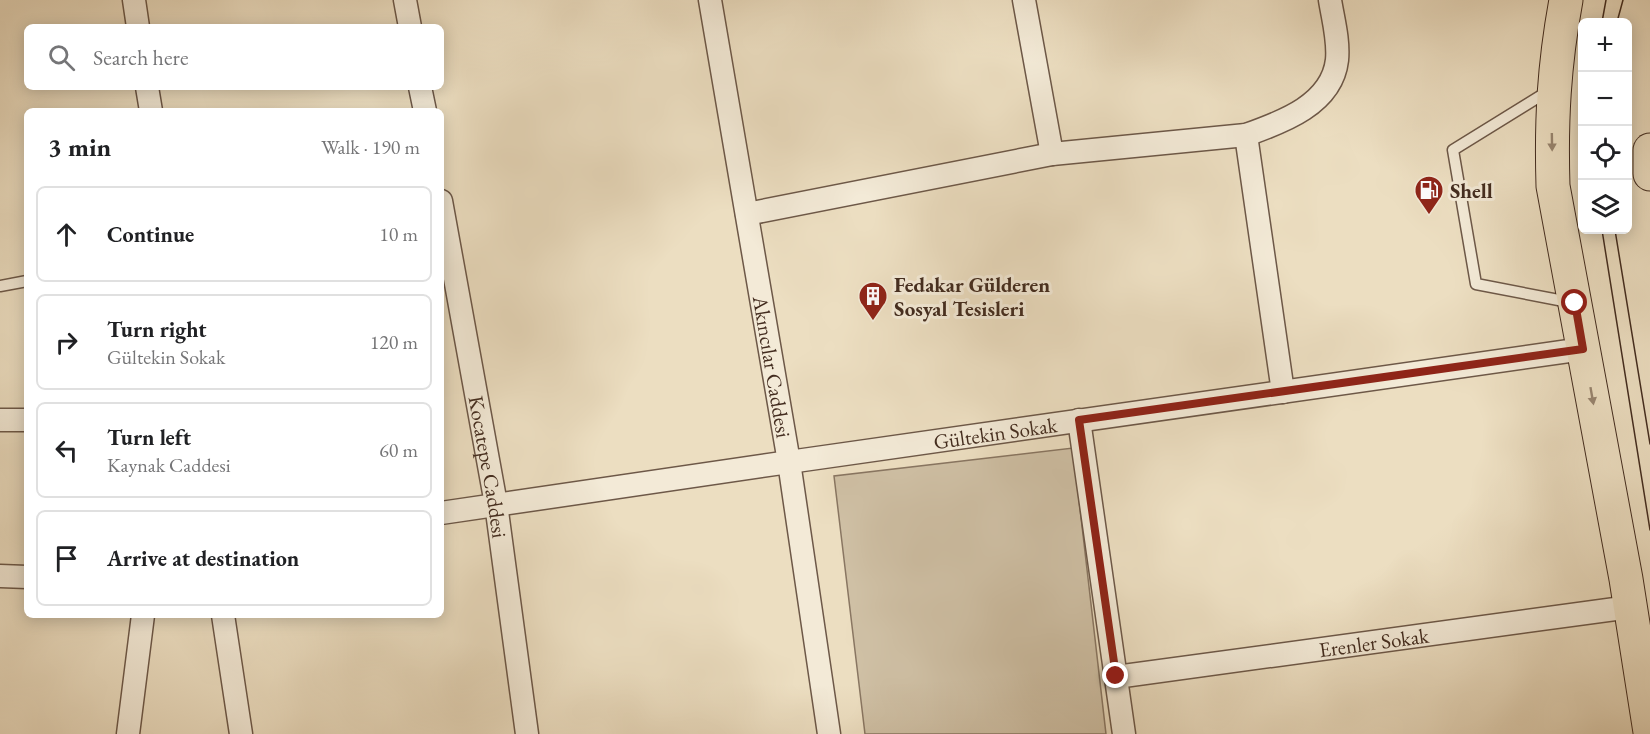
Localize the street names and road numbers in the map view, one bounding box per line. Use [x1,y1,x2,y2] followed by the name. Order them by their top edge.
[747,293,798,440] street label: Akıncılar Caddesi
[463,393,514,540] street label: Kocatepe Caddesi
[932,410,1060,455] street label: Gültekin Sokak
[1317,621,1431,663] street label: Erenler Sokak

